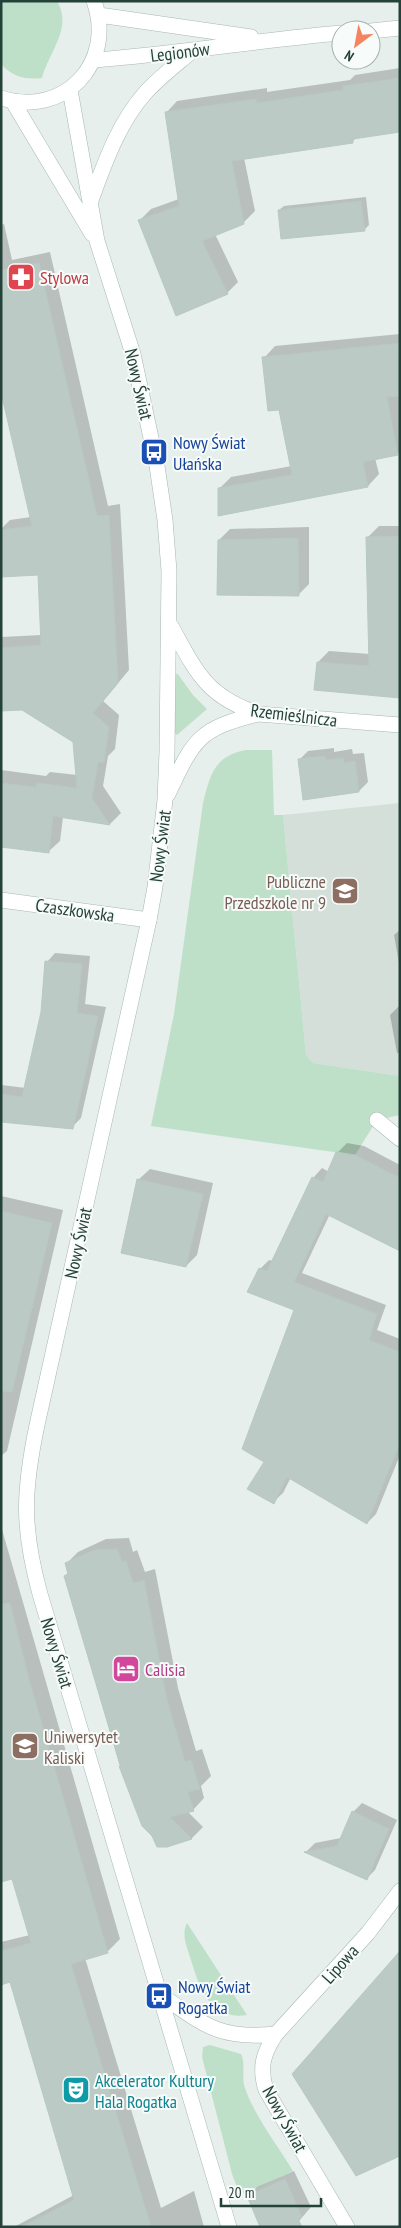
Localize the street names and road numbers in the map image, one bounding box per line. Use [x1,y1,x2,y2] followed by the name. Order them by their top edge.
[149,37,211,67] street label: Legionów
[120,346,158,422] street label: Nowy Świat
[249,698,339,732] street label: Rzemieślnicza
[144,809,176,883] street label: Nowy Świat
[34,893,116,927] street label: Czaszkowska
[59,1205,97,1281] street label: Nowy Świat
[35,1615,79,1691] street label: Nowy Świat
[317,1940,363,1988] street label: Lipowa
[257,2082,313,2156] street label: Nowy Świat

